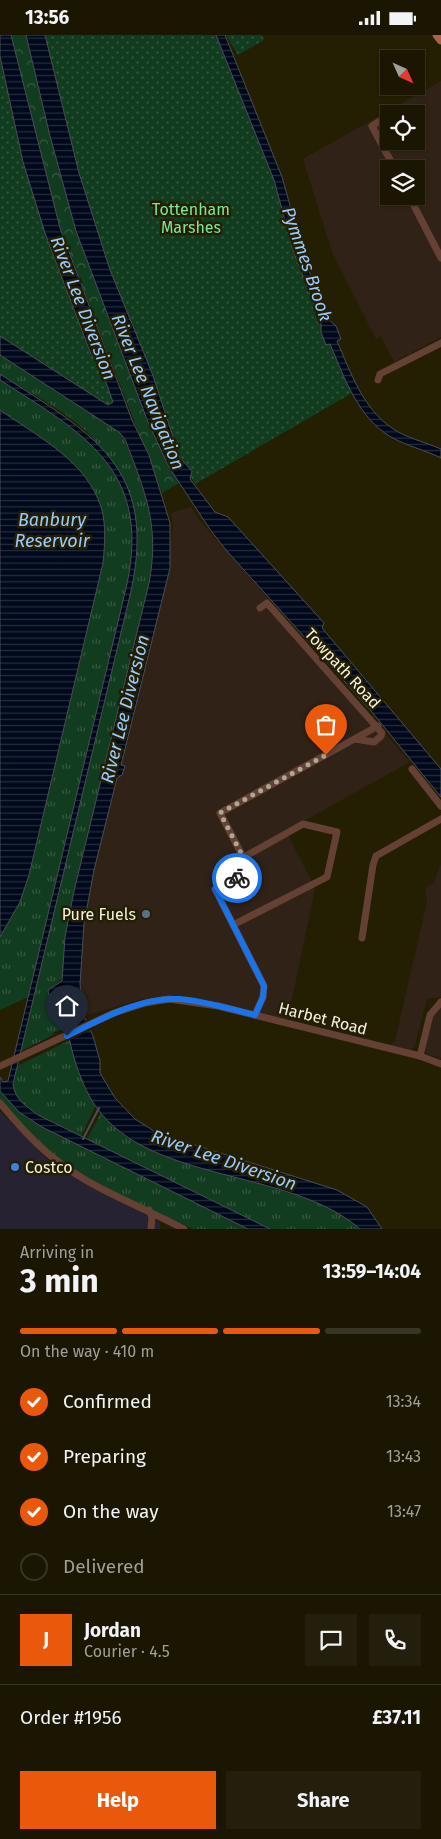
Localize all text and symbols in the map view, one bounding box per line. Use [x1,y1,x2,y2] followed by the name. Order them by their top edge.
[25,6,69,29] text: 13:56
[380,50,425,95] north arrow
[380,50,425,205] map controls
[380,105,425,150] button: locate
[380,160,425,205] button: layers
[152,200,230,237] park label: Tottenham Marshes
[277,204,337,324] water label: Pymmes Brook
[45,233,121,383] water label: River Lee Diversion
[107,311,189,473] water label: River Lee Navigation
[14,509,91,552] water label: Banbury Reservoir
[301,624,385,712] street label: Towpath Road
[96,633,154,785] water label: River Lee Diversion
[305,704,347,755] pin
[312,711,340,739] icon: bag
[212,853,262,903] courier
[223,864,251,892] icon: bike
[62,905,136,924] place label: Pure Fuels
[140,908,152,920] marker: Pure Fuels
[46,985,88,1036] pin
[53,992,81,1020] icon: home
[276,998,369,1039] street label: Harbet Road
[148,1125,300,1195] water label: River Lee Diversion
[25,1158,73,1177] place label: Costco
[9,1161,21,1173] marker: Costco
[20,1243,94,1262] text: Arriving in
[323,1260,421,1283] text: 13:59–14:04
[20,1262,99,1300] text: 3 min
[20,1342,154,1361] text: On the way · 410 m
[20,1388,48,1416] icon: check
[63,1390,152,1413] text: Confirmed
[386,1392,421,1411] text: 13:34
[20,1443,48,1471] icon: check
[63,1445,146,1468] text: Preparing
[386,1447,421,1466] text: 13:43
[20,1498,48,1526] icon: check
[63,1500,159,1523] text: On the way
[387,1502,421,1521] text: 13:47
[63,1555,145,1578] text: Delivered
[305,1614,357,1666] button: chat
[369,1614,421,1666] button: phone
[84,1619,141,1642] text: Jordan
[43,1628,49,1651] text: J
[84,1642,170,1661] text: Courier · 4.5
[20,1706,122,1729] text: Order #1956
[372,1706,421,1729] text: £37.11
[20,1771,216,1829] button: Help
[226,1771,421,1829] button: Share

